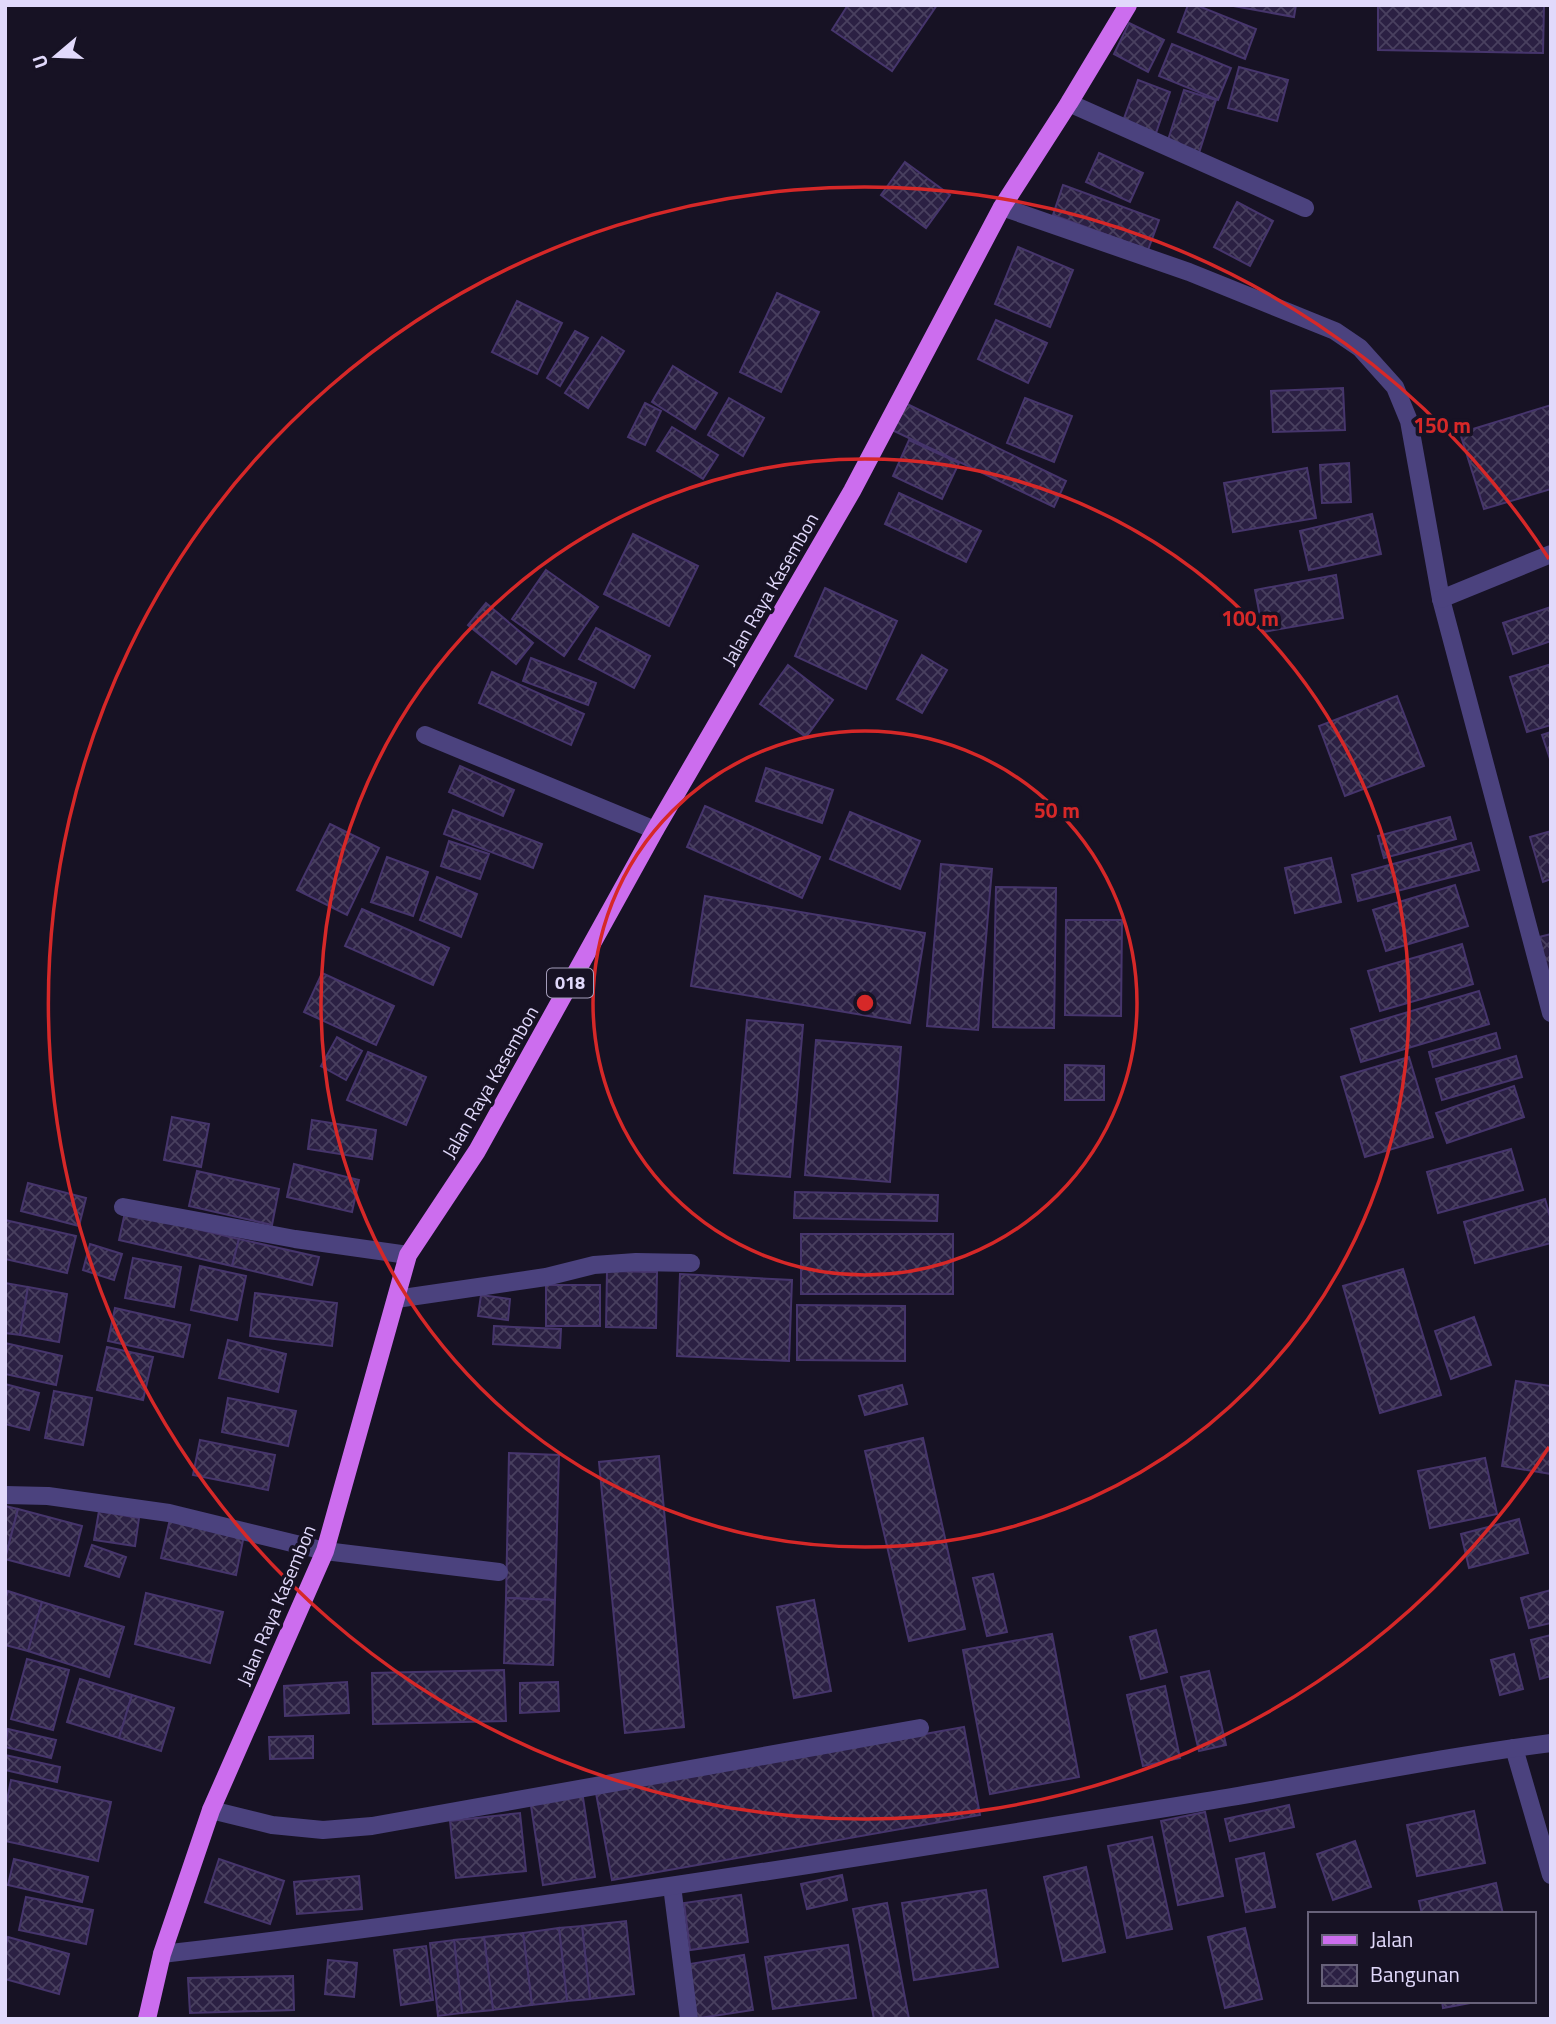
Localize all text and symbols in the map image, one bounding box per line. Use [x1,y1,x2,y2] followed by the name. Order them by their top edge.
[21,21,91,91] north arrow
[24,51,55,72] text: U
[1413,409,1471,441] text: 150 m
[714,507,825,670] street label: Jalan Raya Kasembon
[1221,602,1279,634] text: 100 m
[1034,794,1080,826] text: 50 m
[547,968,593,998] road number: 018
[853,991,877,1015] centre of rings
[434,1000,545,1163] street label: Jalan Raya Kasembon
[229,1520,322,1690] street label: Jalan Raya Kasembon
[1308,1912,1535,2003] legend
[1370,1923,1413,1955] text: Jalan
[1370,1958,1460,1990] text: Bangunan

